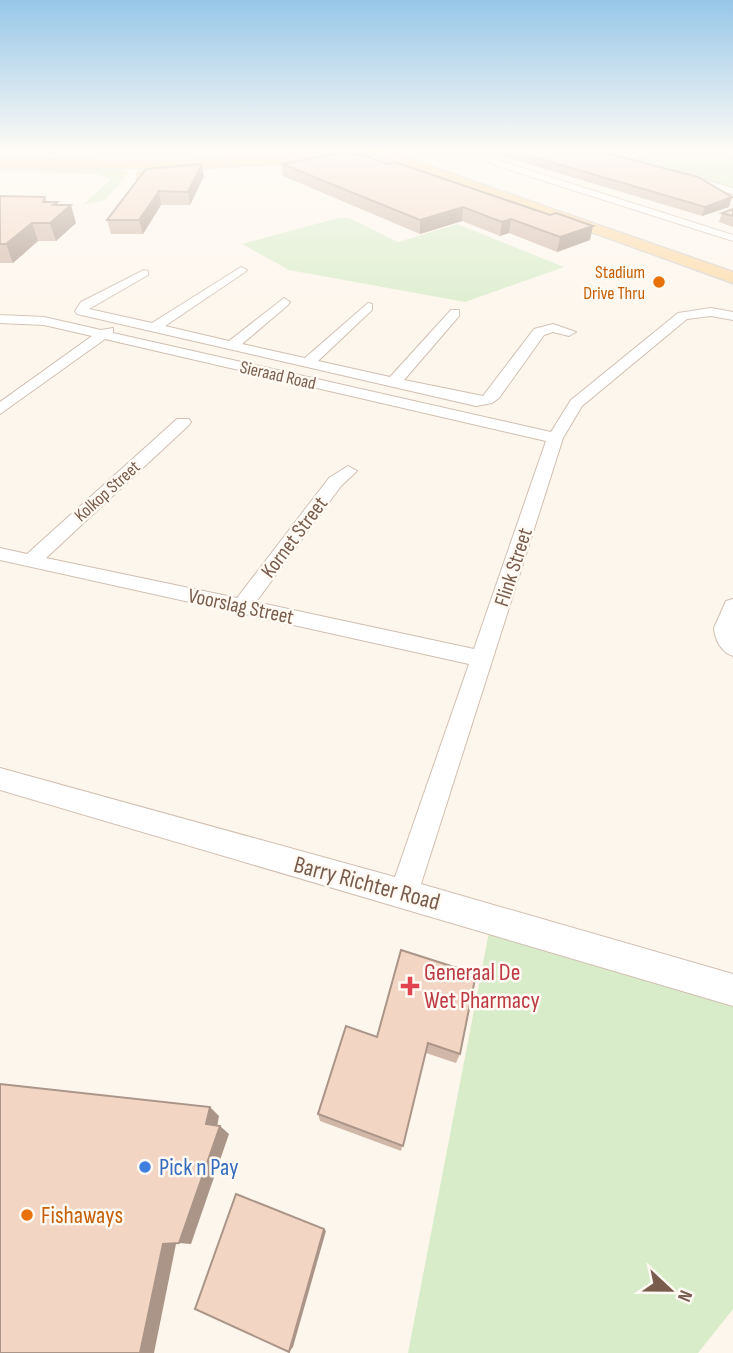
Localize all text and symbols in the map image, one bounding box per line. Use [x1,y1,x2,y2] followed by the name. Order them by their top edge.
[583,262,645,304] place label: Stadium Drive Thru
[651,274,667,290] marker: Stadium Drive Thru
[238,357,318,394] street label: Sieraad Road
[70,456,145,526] street label: Kolkop Street
[256,492,333,583] street label: Kornet Street
[489,525,538,609] street label: Flink Street
[186,583,296,630] street label: Voorslag Street
[291,850,443,917] street label: Barry Richter Road
[424,958,540,1015] place label: Generaal De Wet Pharmacy
[402,978,418,994] marker: Generaal De Wet Pharmacy
[159,1153,238,1182] place label: Pick n Pay
[137,1159,153,1175] marker: Pick n Pay
[41,1201,123,1230] place label: Fishaways
[19,1207,35,1223] marker: Fishaways
[635,1255,705,1325] north arrow
[672,1287,697,1305] text: N

